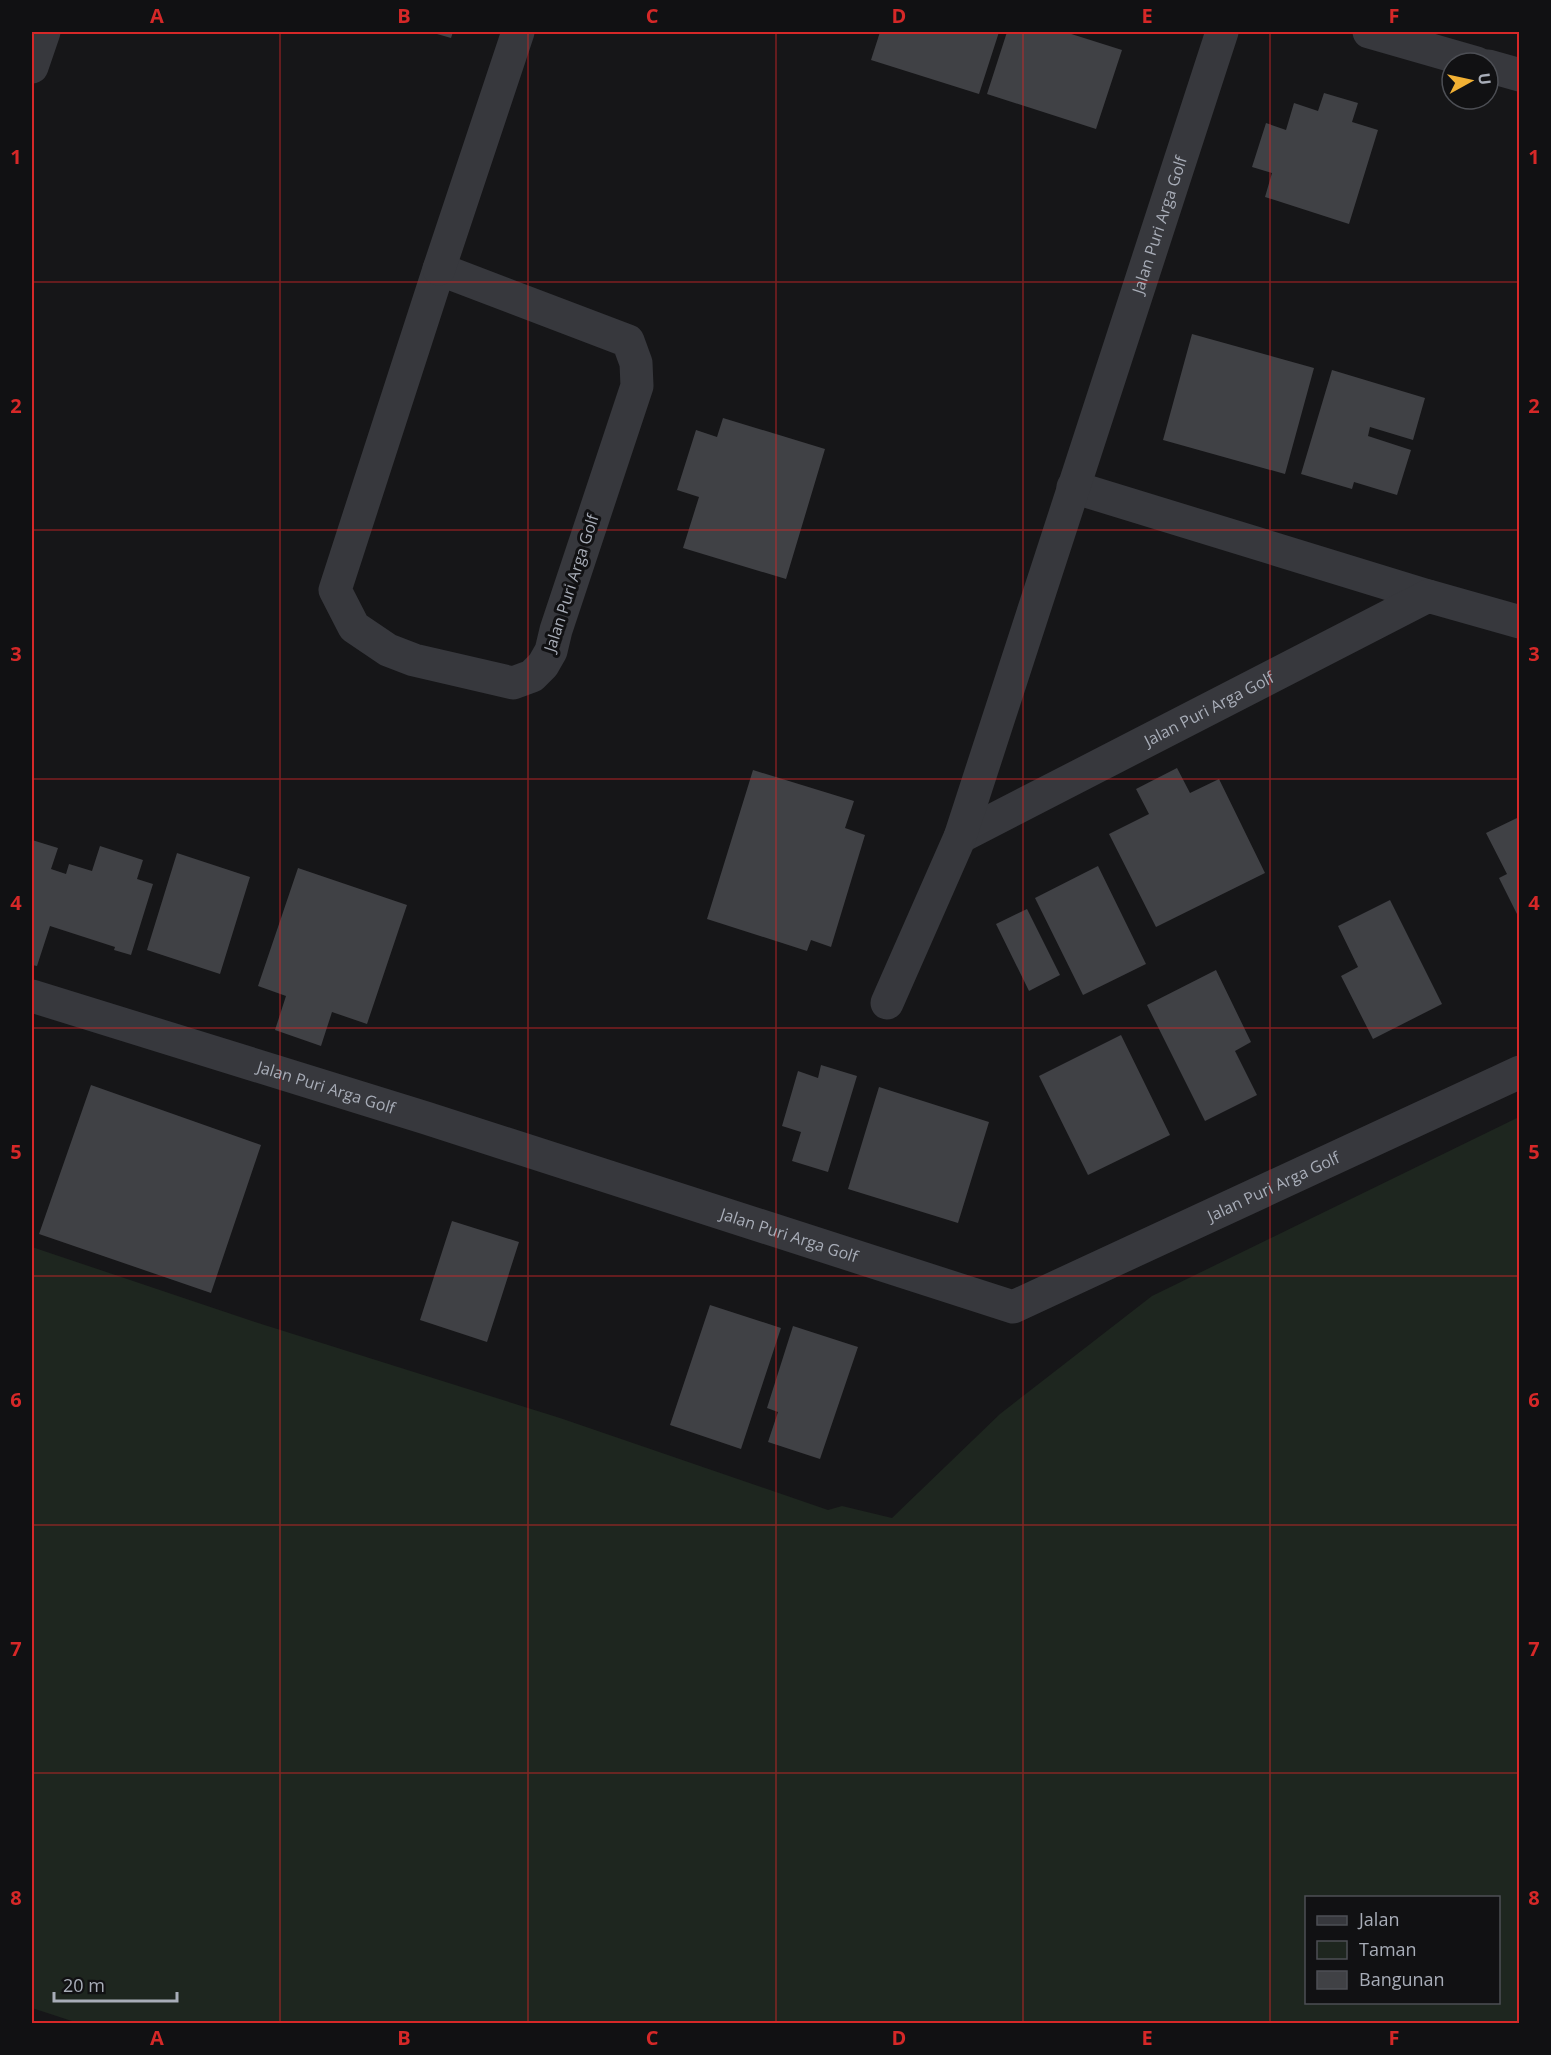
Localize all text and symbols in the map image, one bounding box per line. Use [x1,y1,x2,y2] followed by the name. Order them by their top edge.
[150,2,164,29] text: A
[397,2,411,29] text: B
[646,2,659,29] text: C
[892,2,906,29] text: D
[1141,2,1153,29] text: E
[1389,2,1399,29] text: F
[1440,51,1500,111] north arrow
[1473,71,1497,86] text: U
[10,143,22,170] text: 1
[1528,143,1540,170] text: 1
[1126,152,1192,298] street label: Jalan Puri Arga Golf
[10,392,22,419] text: 2
[1528,392,1540,419] text: 2
[538,510,604,656] street label: Jalan Puri Arga Golf
[10,640,22,667] text: 3
[1528,640,1540,667] text: 3
[1138,665,1279,752] street label: Jalan Puri Arga Golf
[10,889,22,916] text: 4
[1528,889,1540,916] text: 4
[253,1055,399,1119] street label: Jalan Puri Arga Golf
[10,1138,22,1165] text: 5
[1528,1138,1540,1165] text: 5
[1202,1146,1344,1227] street label: Jalan Puri Arga Golf
[716,1202,862,1268] street label: Jalan Puri Arga Golf
[10,1386,22,1413] text: 6
[1528,1386,1540,1413] text: 6
[10,1635,22,1662] text: 7
[1528,1635,1540,1662] text: 7
[10,1884,22,1911] text: 8
[1528,1884,1540,1911] text: 8
[1305,1896,1500,2004] legend
[1357,1907,1399,1931] text: Jalan
[1359,1937,1417,1961] text: Taman
[54,1965,177,2003] scale bar
[1359,1967,1445,1991] text: Bangunan
[63,1973,105,1997] text: 20 m
[150,2024,164,2051] text: A
[397,2024,411,2051] text: B
[646,2024,659,2051] text: C
[892,2024,906,2051] text: D
[1141,2024,1153,2051] text: E
[1389,2024,1399,2051] text: F

